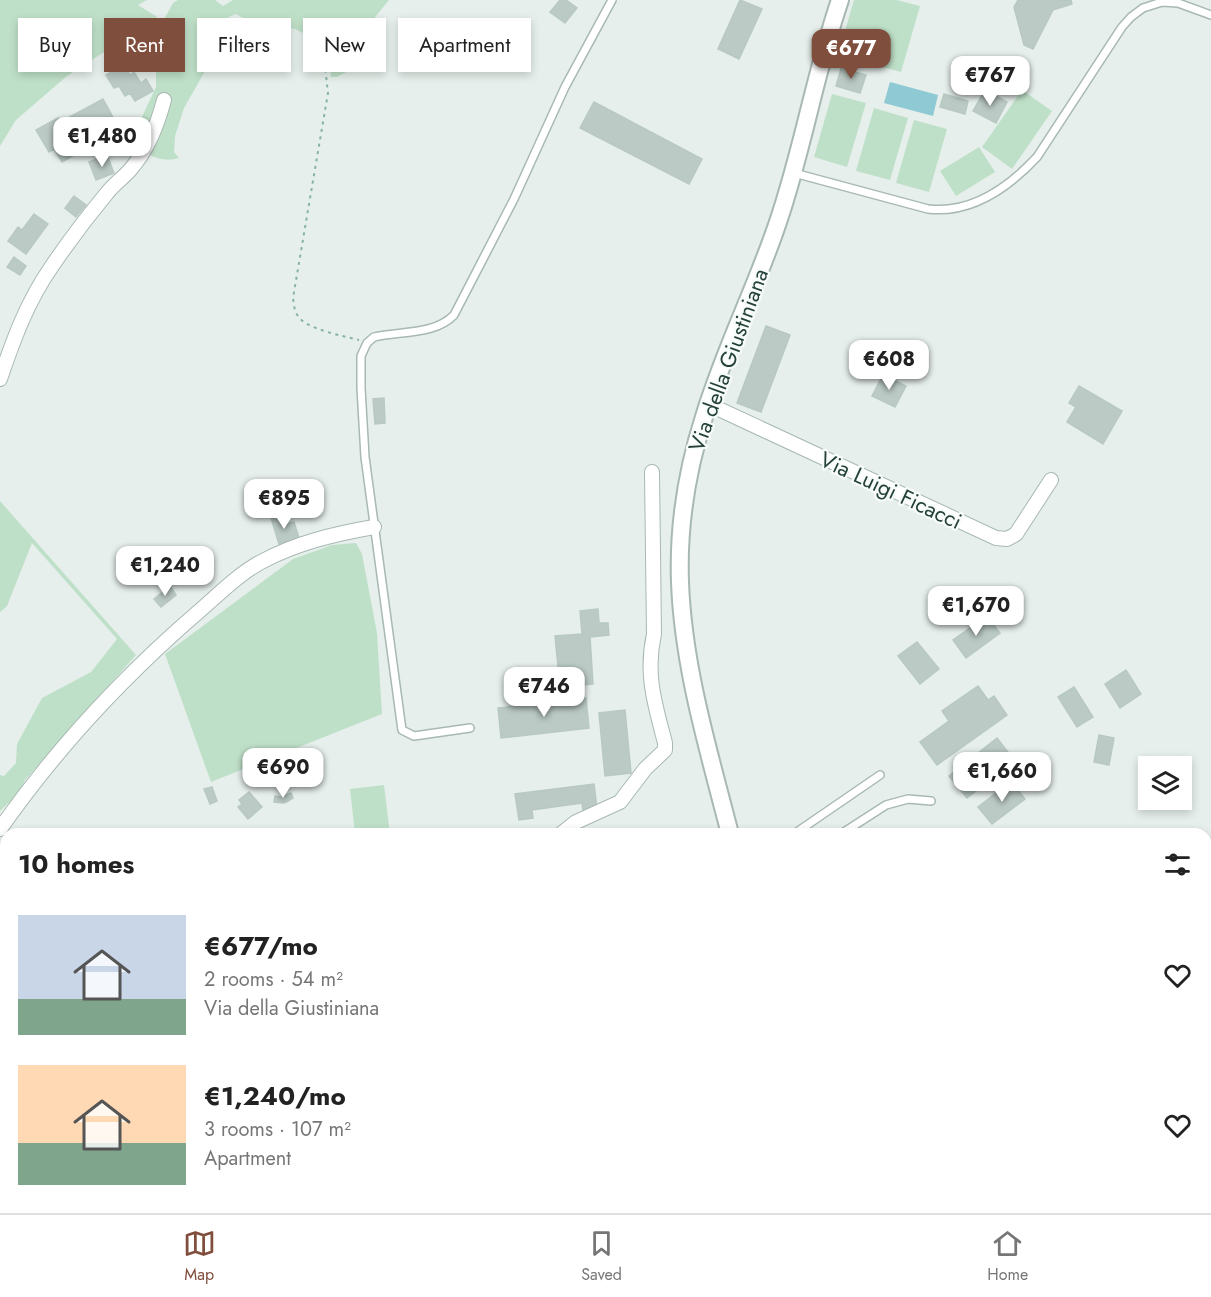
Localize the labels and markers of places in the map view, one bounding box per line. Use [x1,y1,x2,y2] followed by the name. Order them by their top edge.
[815,29,887,80] pin: €677
[954,56,1026,107] pin: €767
[53,117,151,168] pin: €1,480
[853,340,925,391] pin: €608
[248,479,320,530] pin: €895
[116,546,214,597] pin: €1,240
[927,586,1025,637] pin: €1,670
[508,667,580,718] pin: €746
[247,748,319,799] pin: €690
[953,752,1051,803] pin: €1,660

